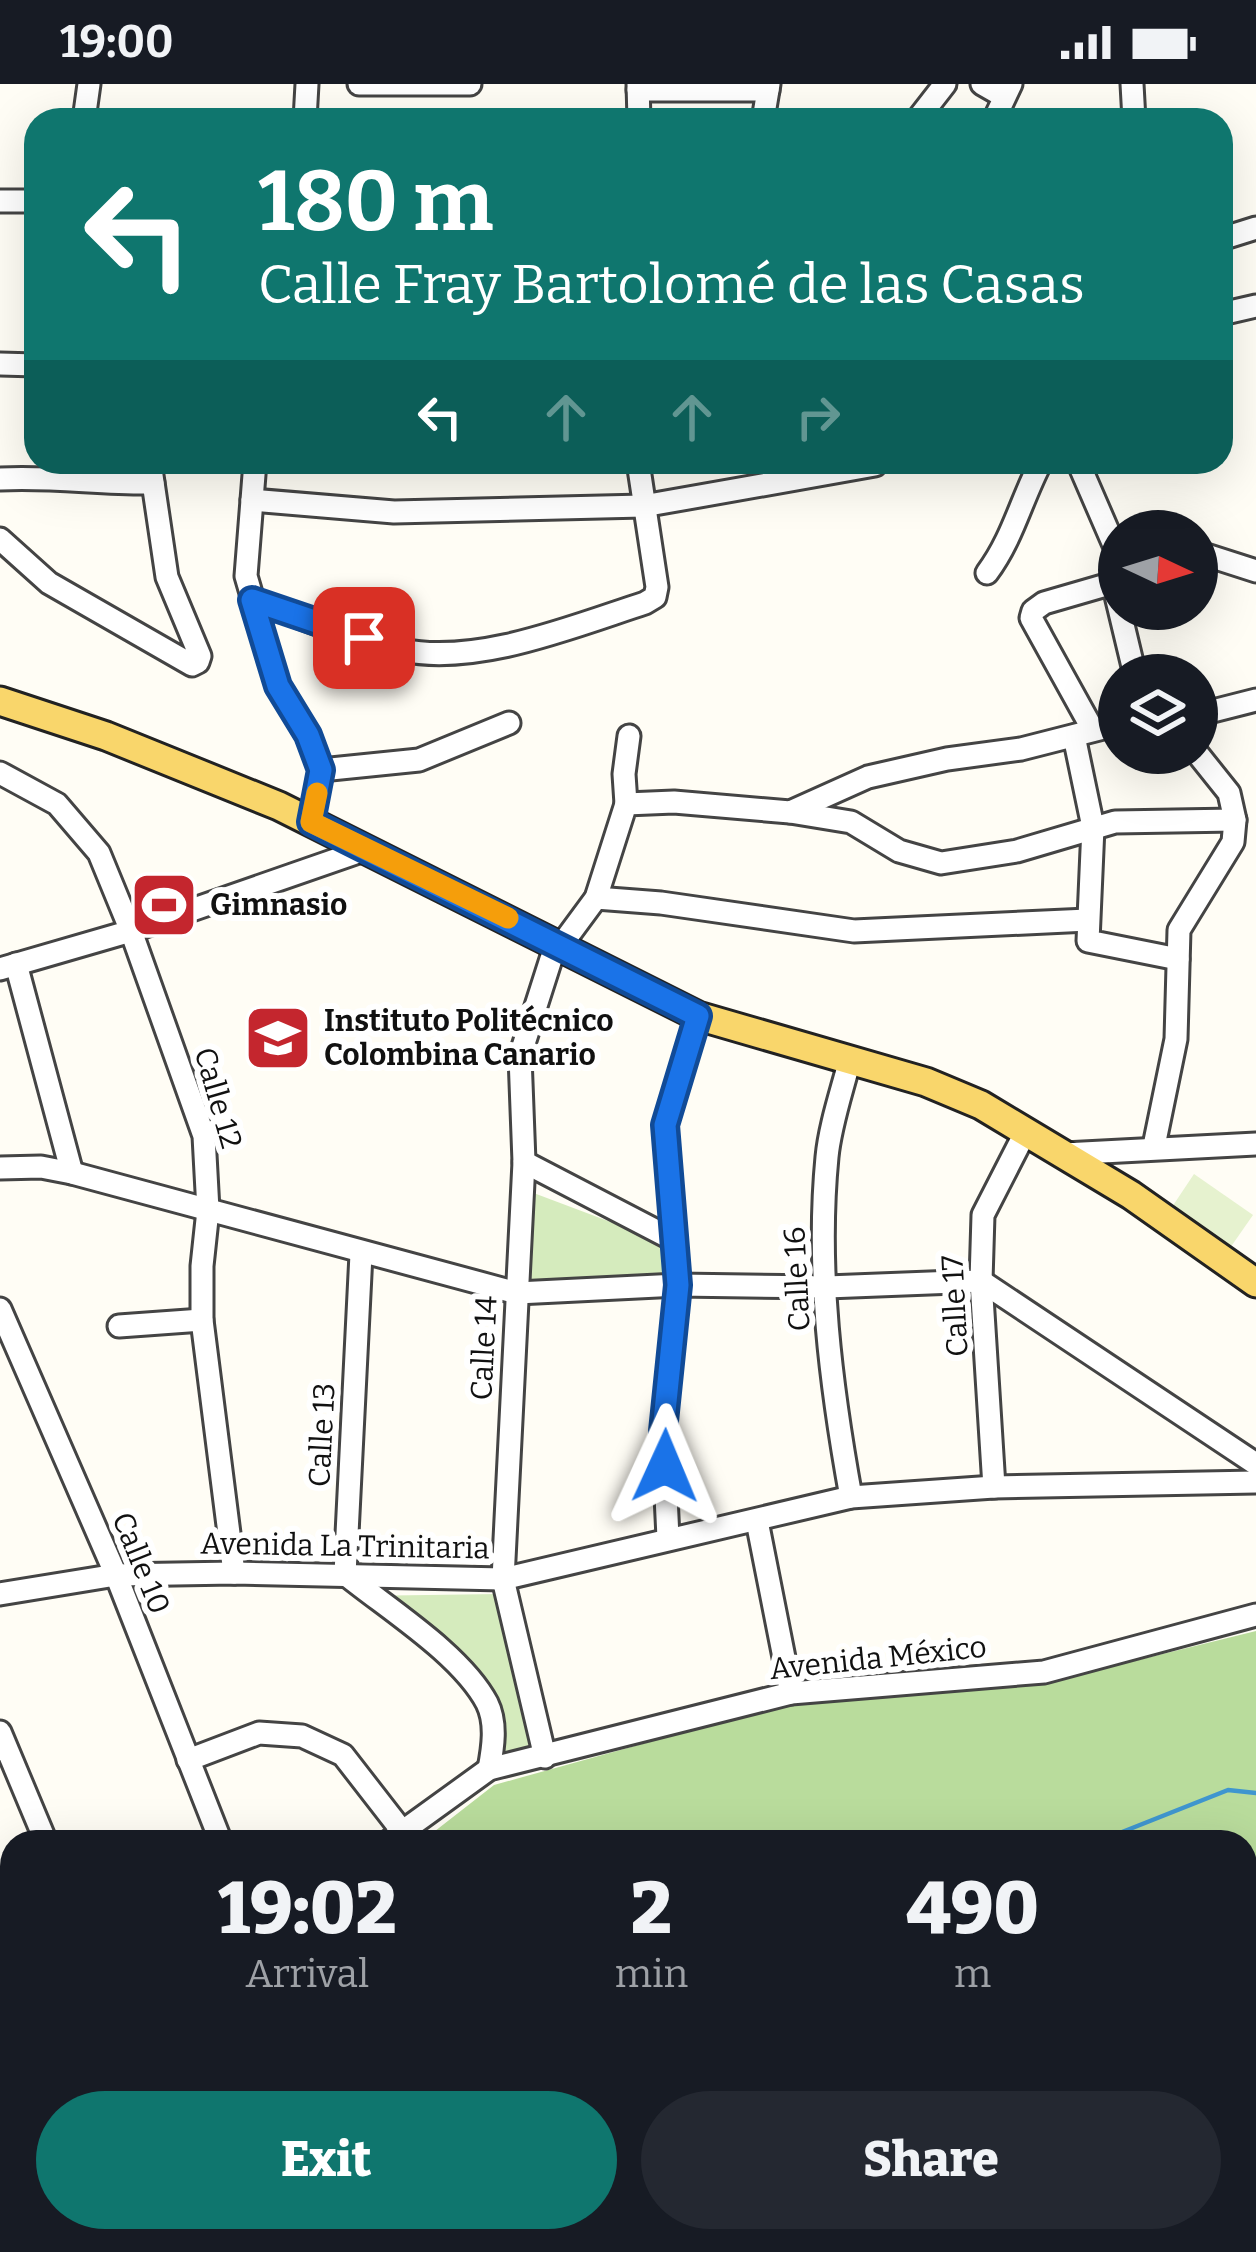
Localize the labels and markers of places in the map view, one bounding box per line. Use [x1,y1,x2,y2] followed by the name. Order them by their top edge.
[313,587,415,689] pin
[129,870,199,940] sports icon: Gimnasio
[210,887,347,923] place label: Gimnasio
[243,1003,313,1073] school or university icon: Instituto Politécnico Colombina Canario
[324,1003,614,1073] place label: Instituto Politécnico Colombina Canario

